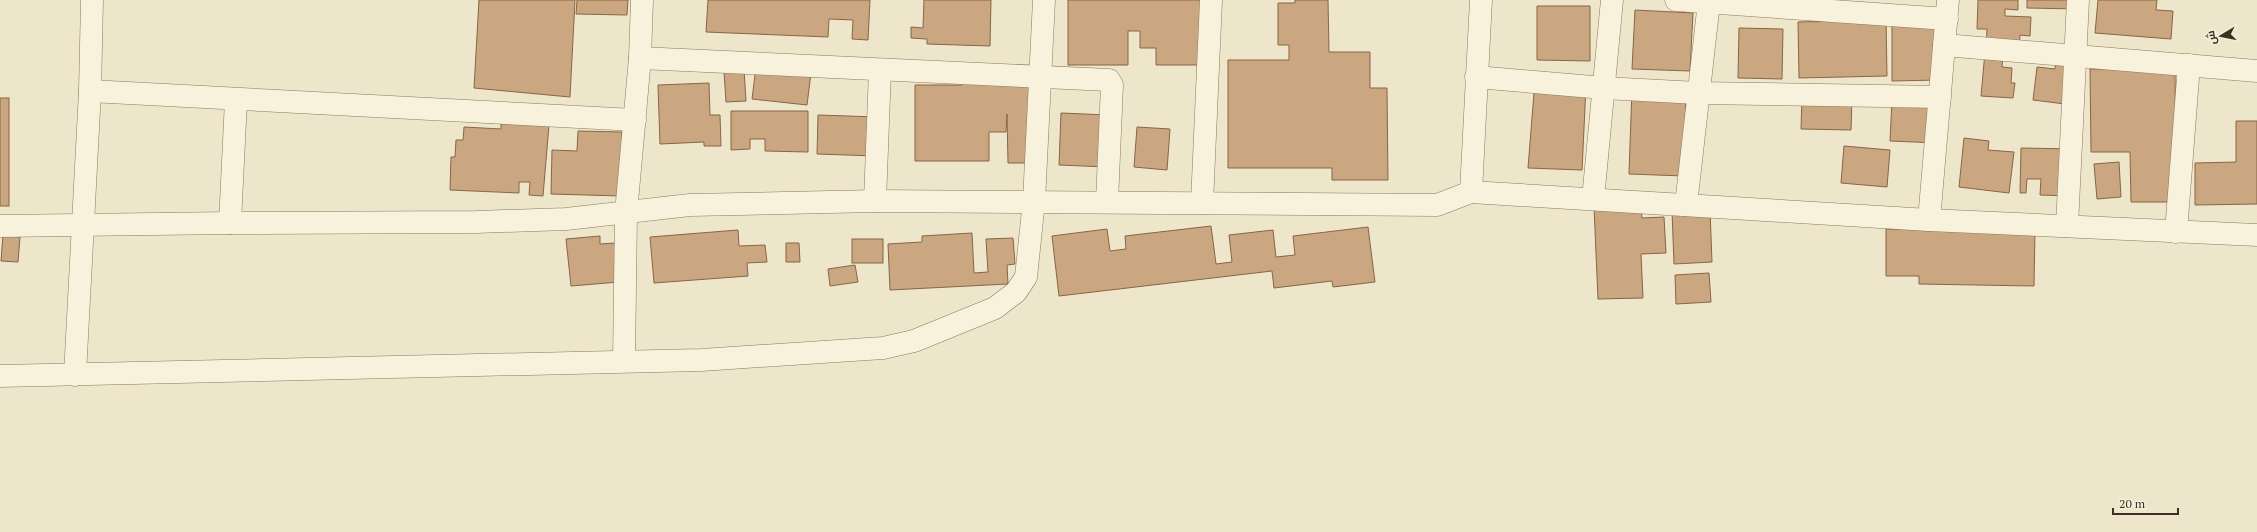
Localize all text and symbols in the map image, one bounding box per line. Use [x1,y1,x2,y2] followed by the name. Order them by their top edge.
[2201,16,2241,56] north arrow
[2203,30,2219,46] text: ش
[2113,490,2178,516] scale bar
[2119,496,2146,511] text: 20 m

